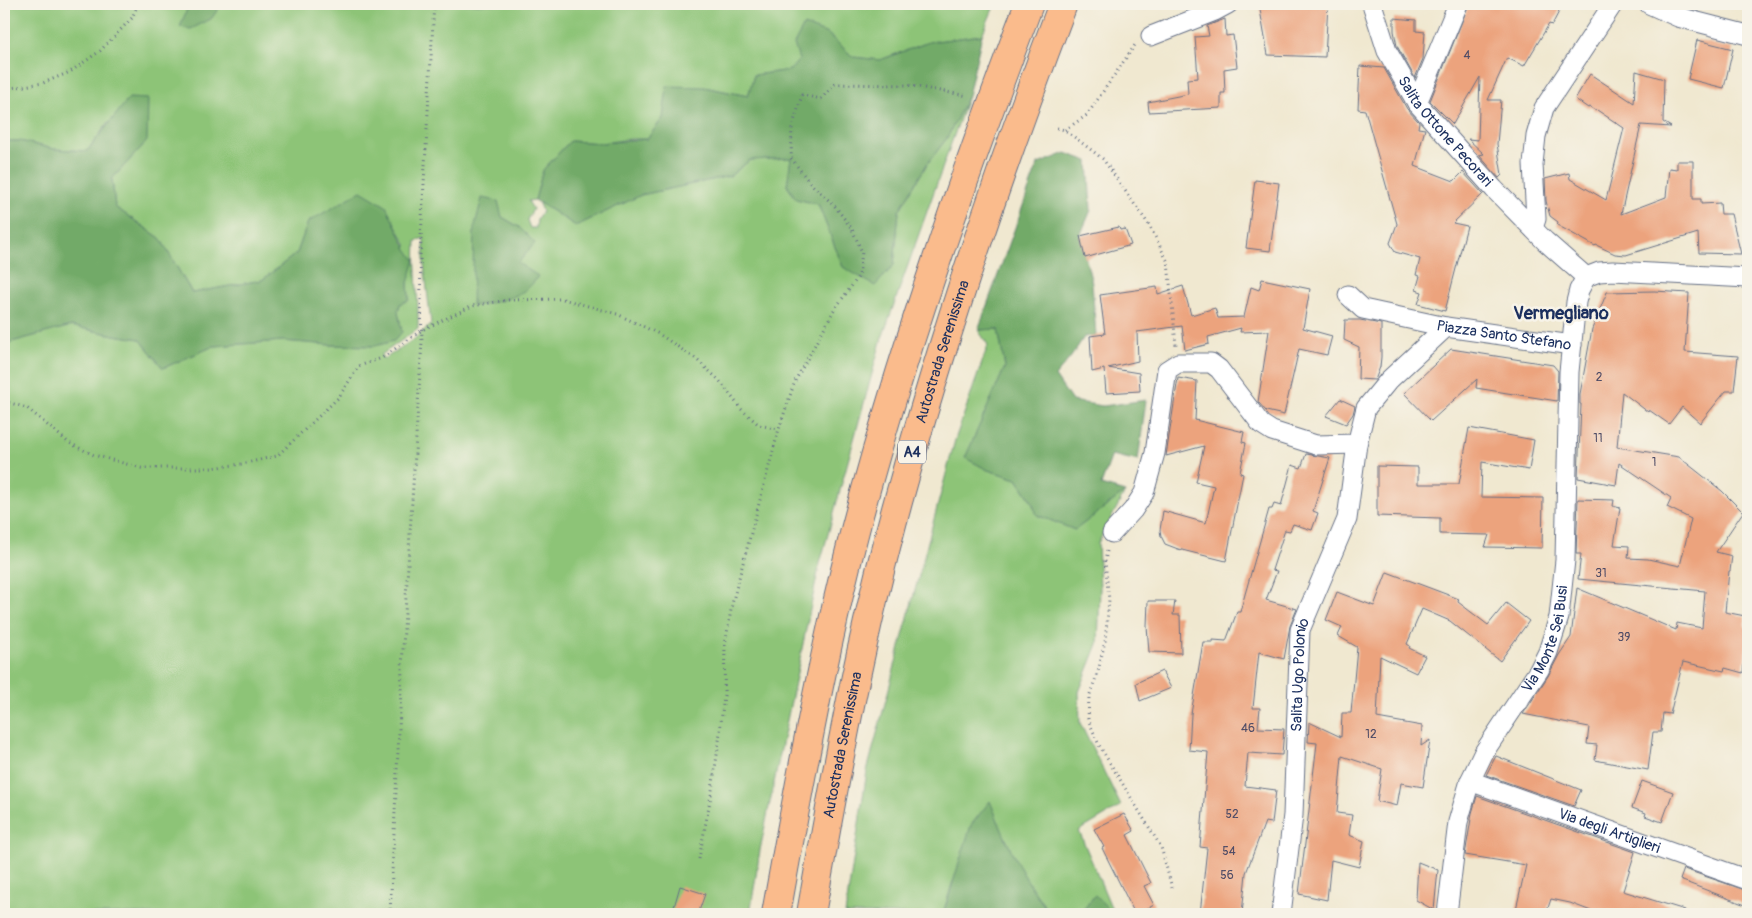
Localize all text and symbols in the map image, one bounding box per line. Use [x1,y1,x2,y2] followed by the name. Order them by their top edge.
[1464,48,1471,63] house number: 4
[1394,72,1497,191] street label: Salita Ottone Pecorari
[911,278,973,426] street label: Autostrada Serenissima
[1513,302,1609,325] district label: Vermegliano
[1435,316,1573,354] street label: Piazza Santo Stefano
[1596,370,1603,385] house number: 2
[1593,431,1603,446] house number: 11
[898,441,926,464] road number: A4
[1652,455,1656,470] house number: 1
[1595,566,1607,581] house number: 31
[1517,584,1572,696] street label: Via Monte Sei Busi
[1287,615,1314,732] street label: Salita Ugo Polonio
[1618,630,1630,645] house number: 39
[819,670,866,820] street label: Autostrada Serenissima
[1241,721,1255,736] house number: 46
[1365,727,1377,742] house number: 12
[1556,804,1663,858] street label: Via degli Artiglieri
[1225,807,1239,822] house number: 52
[1222,844,1236,859] house number: 54
[1220,868,1234,883] house number: 56

